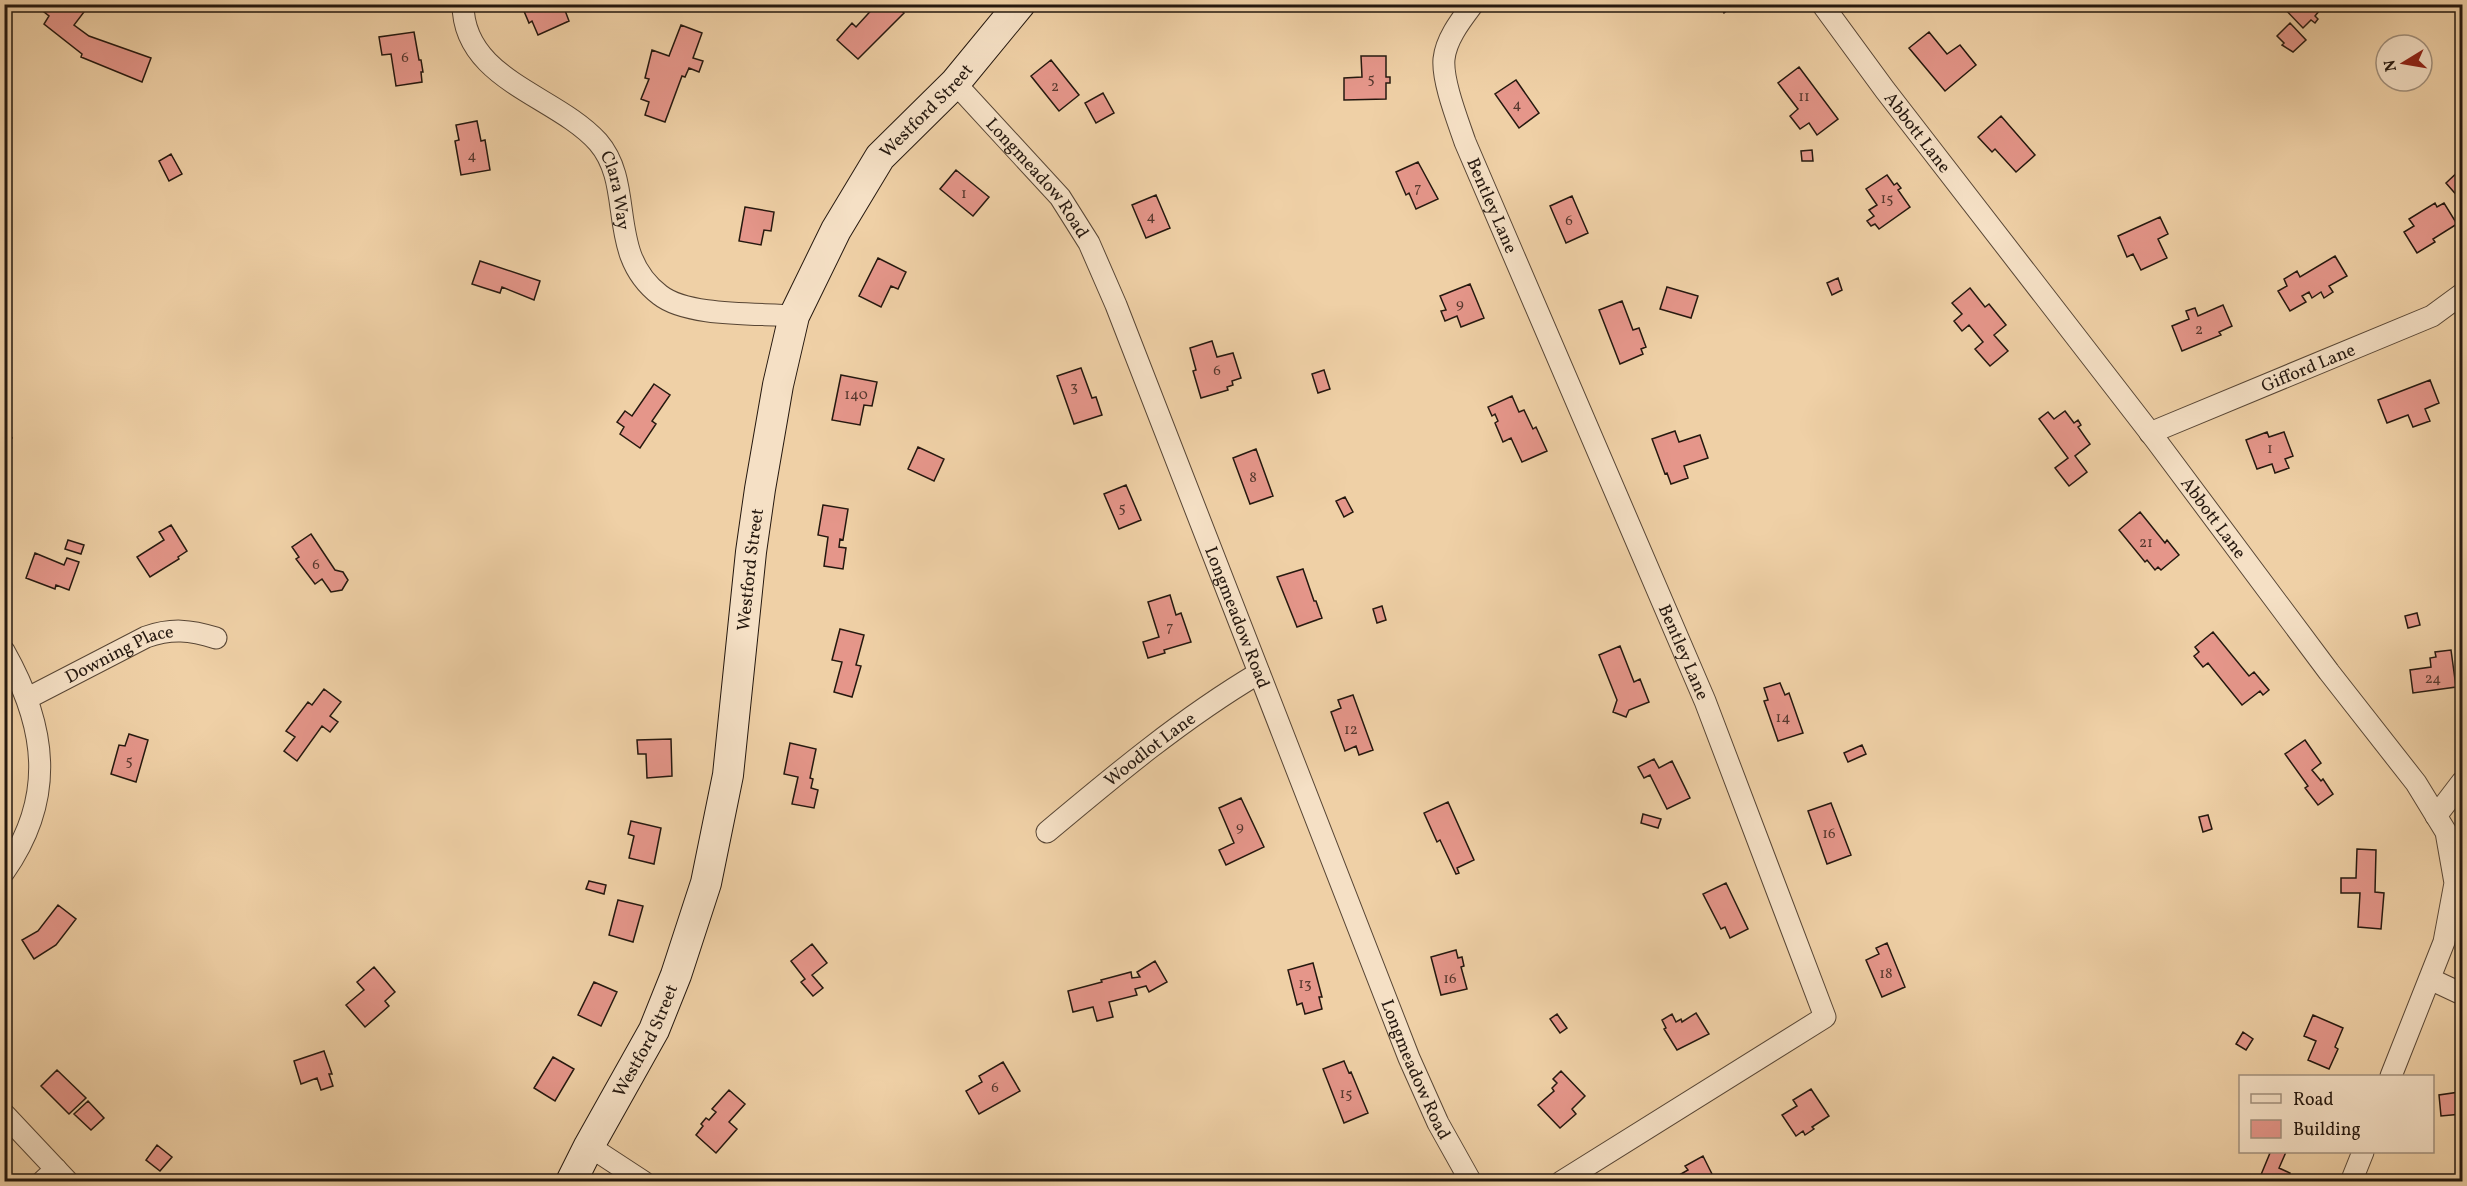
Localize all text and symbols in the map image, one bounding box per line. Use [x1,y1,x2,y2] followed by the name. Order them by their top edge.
[2374,33,2434,93] north arrow
[401,48,409,69] house number: 6
[2379,57,2403,73] text: N
[875,59,980,164] street label: Westford Street
[1367,69,1375,90] house number: 5
[1051,77,1059,98] house number: 2
[1798,87,1810,108] house number: 11
[1877,87,1956,179] street label: Abbott Lane
[1513,95,1522,116] house number: 4
[979,113,1094,244] street label: Longmeadow Road
[468,146,477,167] house number: 4
[593,147,635,232] street label: Clara Way
[1459,154,1522,258] street label: Bentley Lane
[1414,178,1422,199] house number: 7
[961,184,967,205] house number: 1
[1880,189,1894,210] house number: 15
[1147,207,1156,228] house number: 4
[1565,211,1573,232] house number: 6
[1456,294,1464,315] house number: 9
[2195,320,2203,341] house number: 2
[2258,338,2359,400] street label: Gifford Lane
[1213,361,1221,382] house number: 6
[1070,377,1078,398] house number: 3
[844,385,868,406] house number: 140
[2267,439,2273,460] house number: 1
[1249,468,1257,489] house number: 8
[2174,473,2251,565] street label: Abbott Lane
[1118,498,1126,519] house number: 5
[732,507,771,632] street label: Westford Street
[2139,533,2153,554] house number: 21
[1197,543,1275,692] street label: Longmeadow Road
[312,555,320,576] house number: 6
[1651,601,1714,704] street label: Bentley Lane
[1166,617,1174,638] house number: 7
[61,620,175,691] street label: Downing Place
[2425,669,2441,690] house number: 24
[1100,707,1201,793] street label: Woodlot Lane
[1776,708,1790,729] house number: 14
[1344,720,1358,741] house number: 12
[125,751,133,772] house number: 5
[1236,817,1244,838] house number: 9
[1822,824,1836,845] house number: 16
[1879,964,1893,985] house number: 18
[1443,969,1457,990] house number: 16
[1298,974,1312,995] house number: 13
[608,981,685,1102] street label: Westford Street
[1373,996,1456,1145] street label: Longmeadow Road
[2239,1075,2434,1153] legend
[991,1078,999,1099] house number: 6
[1339,1084,1353,1105] house number: 15
[2293,1088,2334,1113] text: Road
[2293,1118,2361,1143] text: Building

